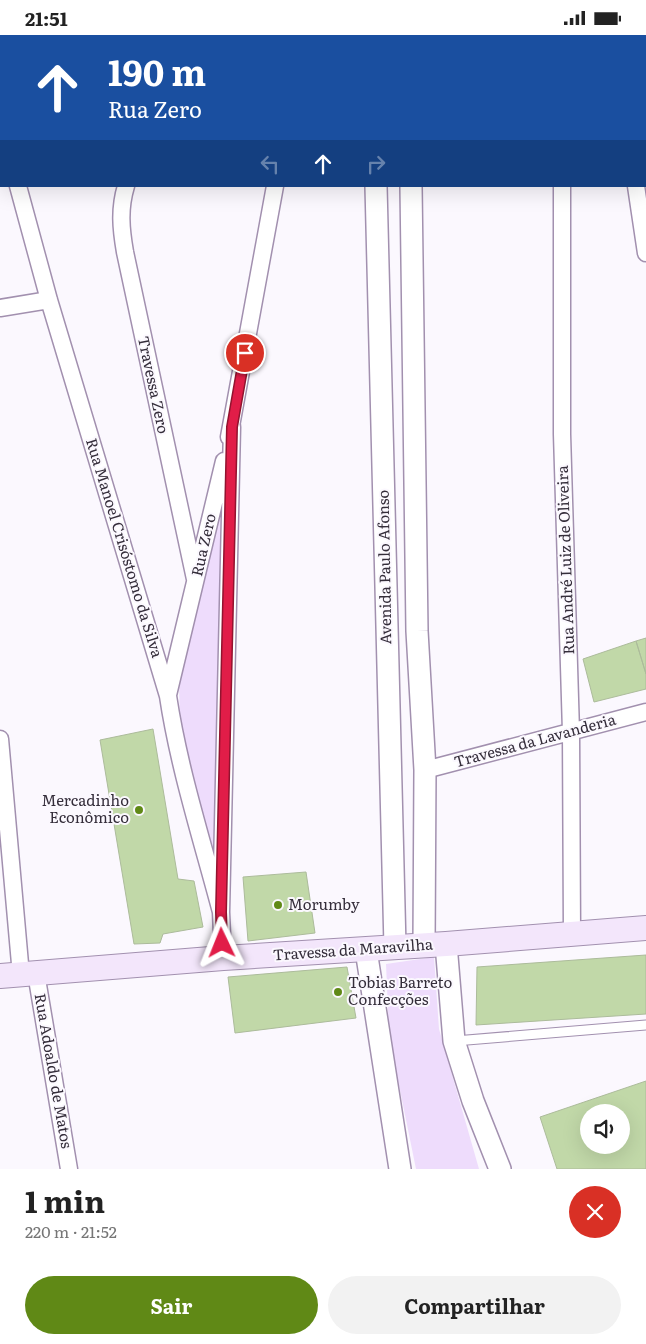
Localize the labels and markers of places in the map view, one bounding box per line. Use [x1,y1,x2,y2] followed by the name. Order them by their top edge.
[224,332,266,374] pin
[41,788,129,828] place label: Mercadinho Econômico
[133,804,145,816] marker: Mercadinho Econômico
[288,892,360,915] place label: Morumby
[272,899,284,911] marker: Morumby
[348,970,453,1010] place label: Tobias Barreto Confecções
[332,986,344,998] marker: Tobias Barreto Confecções

